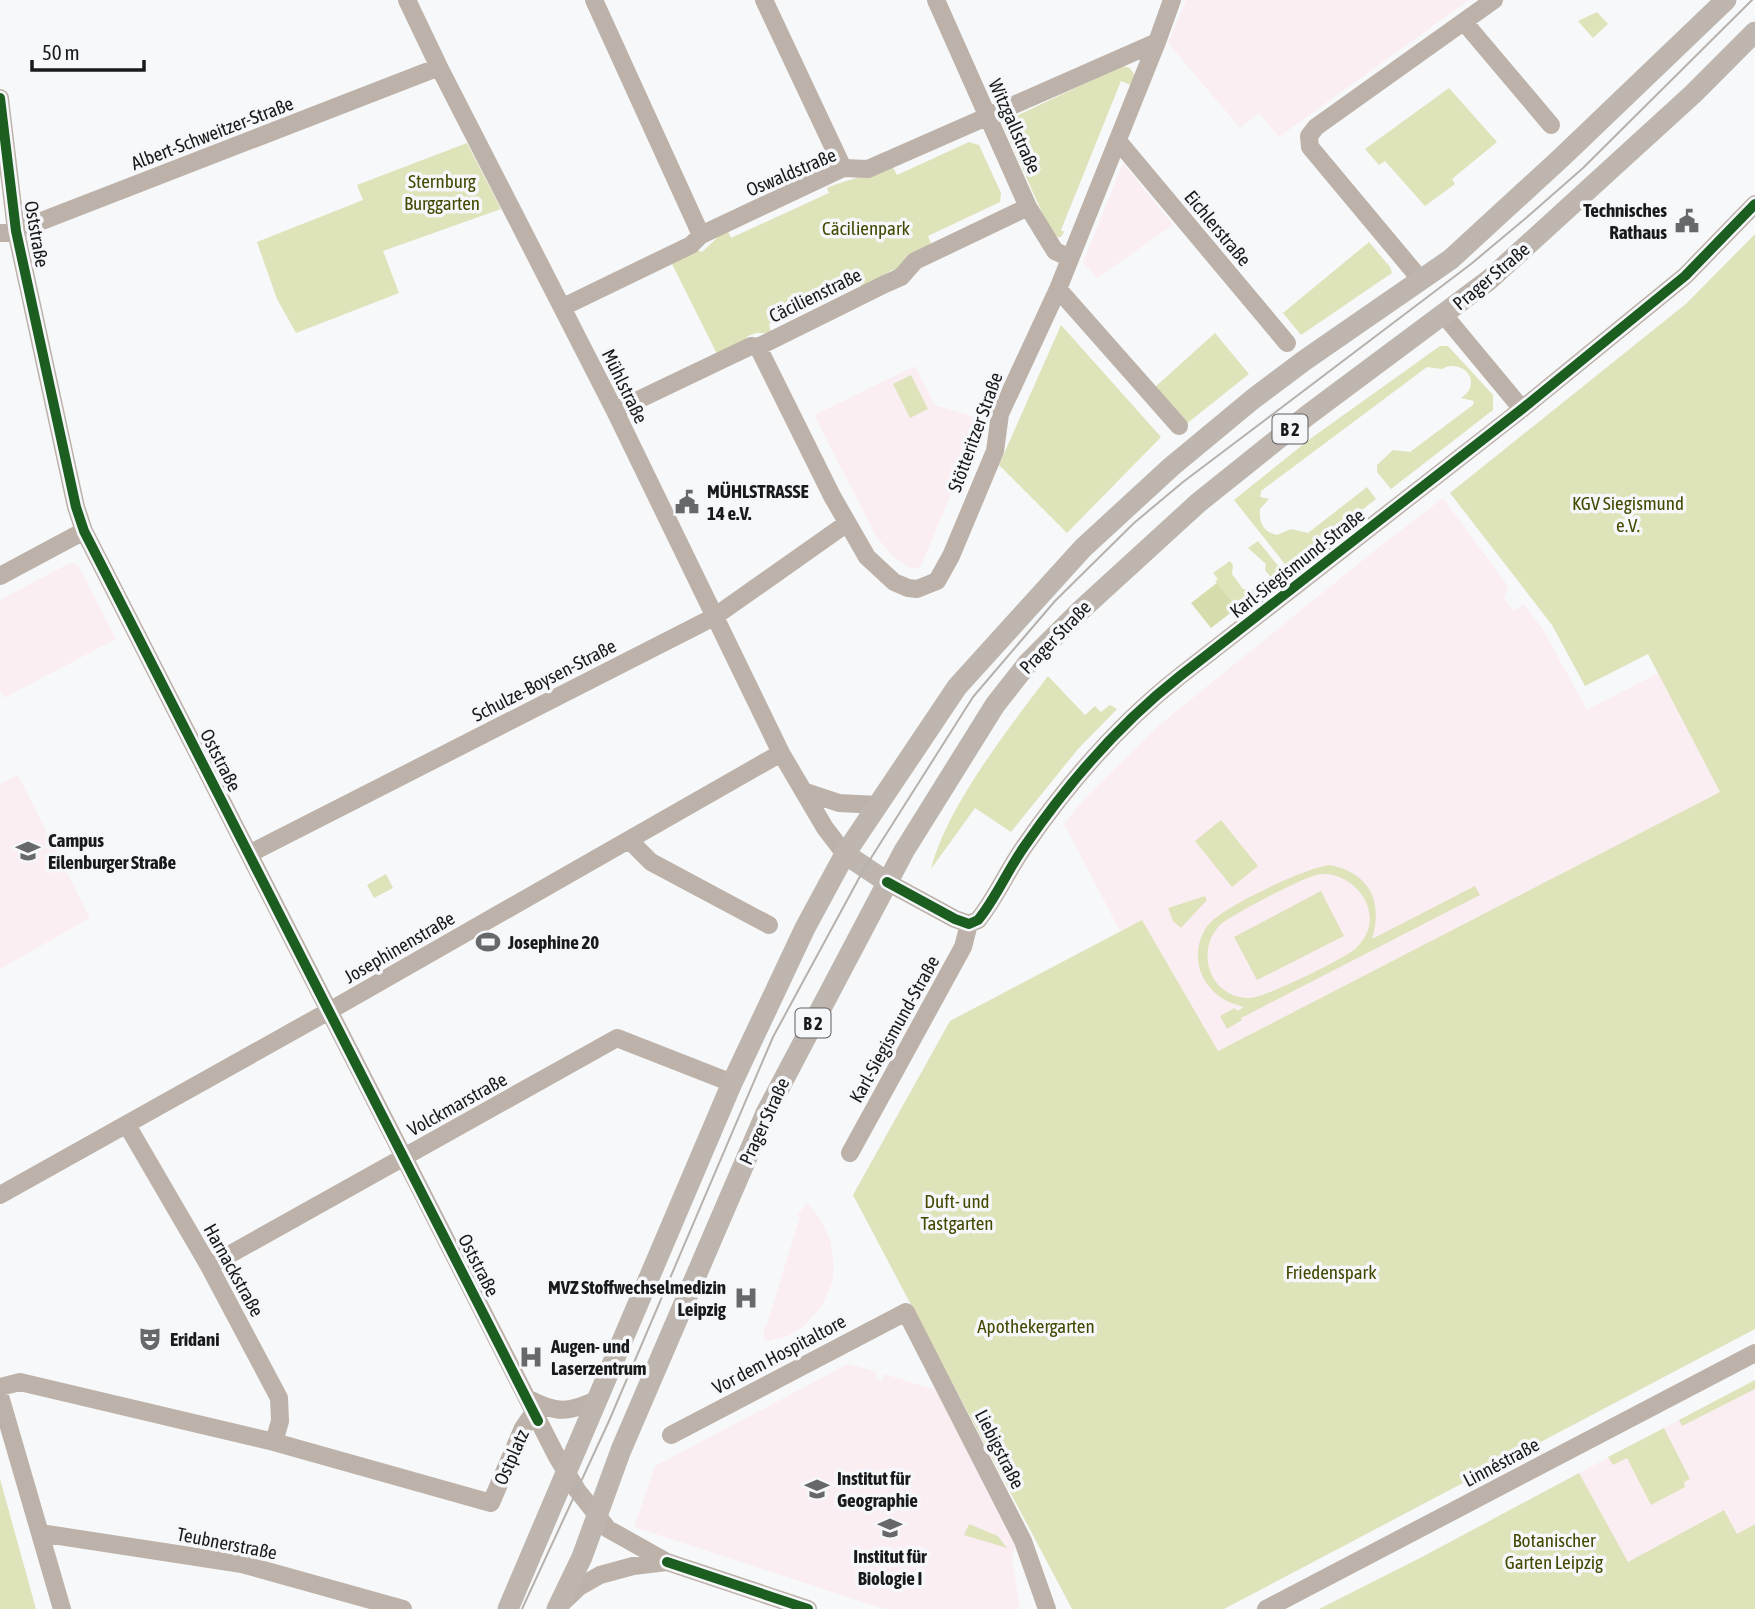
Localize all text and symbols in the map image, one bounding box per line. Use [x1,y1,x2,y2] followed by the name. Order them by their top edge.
[32,28,144,72] scale bar
[42,40,80,64] text: 50 m
[984,75,1046,177] street label: Witzgallstraße
[128,92,296,174] street label: Albert-Schweitzer-Straße
[743,143,839,201] street label: Oswaldstraße
[404,170,480,214] park label: Sternburg Burggarten
[1180,186,1256,270] street label: Eichlerstraße
[20,199,54,269] street label: Oststraße
[1583,199,1667,243] place label: Technisches Rathaus
[1673,207,1701,235] public building icon: Technisches Rathaus
[822,217,911,239] park label: Cäcilienpark
[1448,238,1534,314] street label: Prager Straße
[765,263,865,327] street label: Cäcilienstraße
[598,345,652,427] street label: Mühlstraße
[943,369,1007,495] street label: Stötteritzer Straße
[1272,414,1308,444] road number: B 2
[707,480,809,524] place label: MÜHLSTRASSE 14 e.V.
[673,488,701,516] public building icon: MÜHLSTRASSE 14 e.V.
[1572,492,1684,536] park label: KGV Siegismund e.V.
[1226,504,1368,622] street label: Karl-Siegismund-Straße
[1015,596,1095,678] street label: Prager Straße
[468,634,620,726] street label: Schulze-Boysen-Straße
[196,725,246,795] street label: Oststraße
[48,829,176,873] place label: Campus Eilenburger Straße
[14,837,42,865] school or university icon: Campus Eilenburger Straße
[340,907,458,987] street label: Josephinenstraße
[474,928,502,956] sports icon: Josephine 20
[507,931,599,953] place label: Josephine 20
[845,952,943,1106] street label: Karl-Siegismund-Straße
[796,1008,830,1038] road number: B 2
[404,1068,510,1140] street label: Volckmarstraße
[734,1074,794,1168] street label: Prager Straße
[920,1190,994,1234] park label: Duft- und Tastgarten
[199,1220,269,1320] street label: Harnackstraße
[454,1230,504,1300] street label: Oststraße
[1285,1261,1377,1283] park label: Friedenspark
[548,1276,727,1320] place label: MVZ Stoffwechselmedizin Leipzig
[732,1284,760,1312] hospital icon: MVZ Stoffwechselmedizin Leipzig
[709,1310,849,1398] street label: Vor dem Hospitaltore
[977,1315,1095,1337] park label: Apothekergarten
[136,1325,164,1353] theatre icon: Eridani
[170,1328,220,1350] place label: Eridani
[550,1335,647,1379] place label: Augen- und Laserzentrum
[517,1343,545,1371] hospital icon: Augen- und Laserzentrum
[971,1406,1029,1492] street label: Liebigstraße
[489,1426,533,1488] street label: Ostplatz
[1459,1433,1543,1491] street label: Linnéstraße
[837,1467,918,1511] place label: Institut für Geographie
[803,1475,831,1503] school or university icon: Institut für Geographie
[876,1514,904,1542] school or university icon: Institut für Biologie I
[175,1523,279,1563] street label: Teubnerstraße
[1505,1529,1604,1573] park label: Botanischer Garten Leipzig
[853,1545,927,1589] place label: Institut für Biologie I

